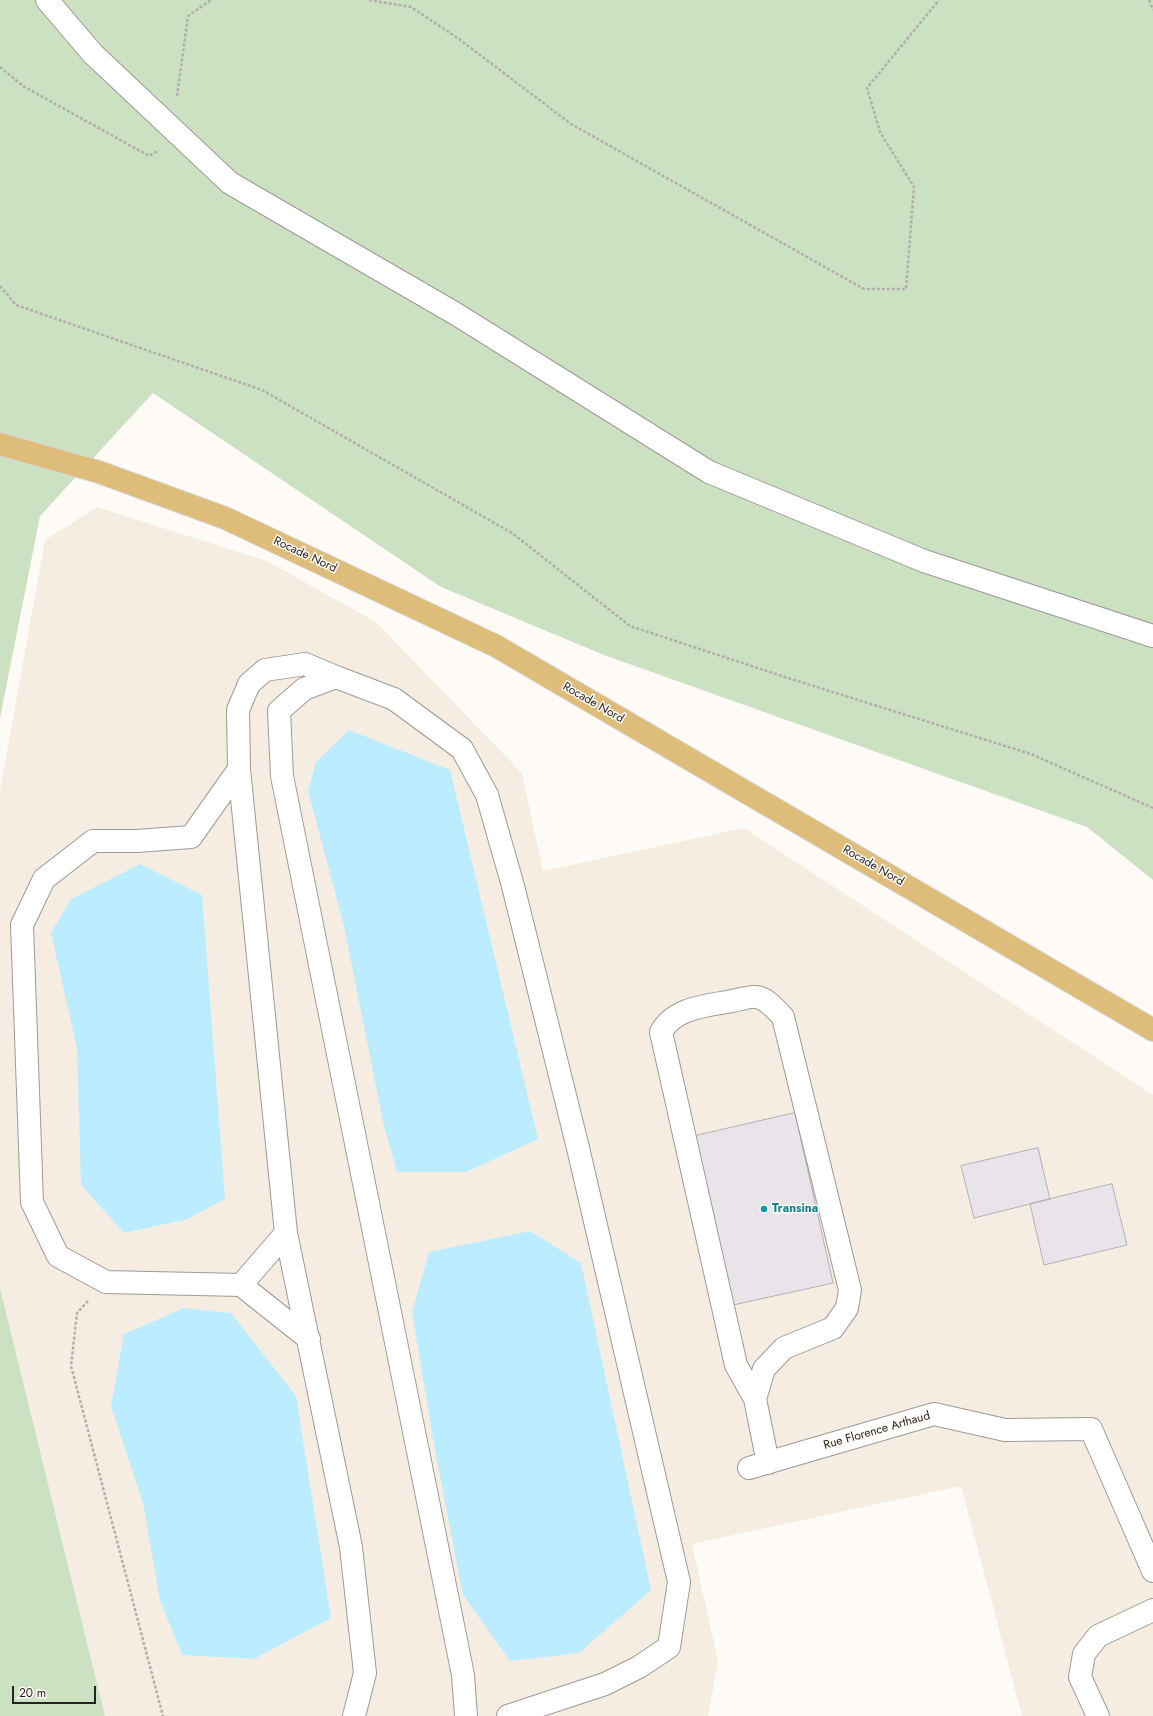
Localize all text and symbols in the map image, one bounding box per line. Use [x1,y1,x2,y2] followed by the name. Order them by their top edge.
[271,534,339,576] street label: Rocade Nord
[560,680,626,726] street label: Rocade Nord
[840,843,906,889] street label: Rocade Nord
[772,1202,818,1216] place label: Transina
[759,1204,769,1214] marker: Transina
[822,1409,932,1453] street label: Rue Florence Arthaud
[14,1678,98,1704] scale bar
[19,1684,46,1702] text: 20 m

